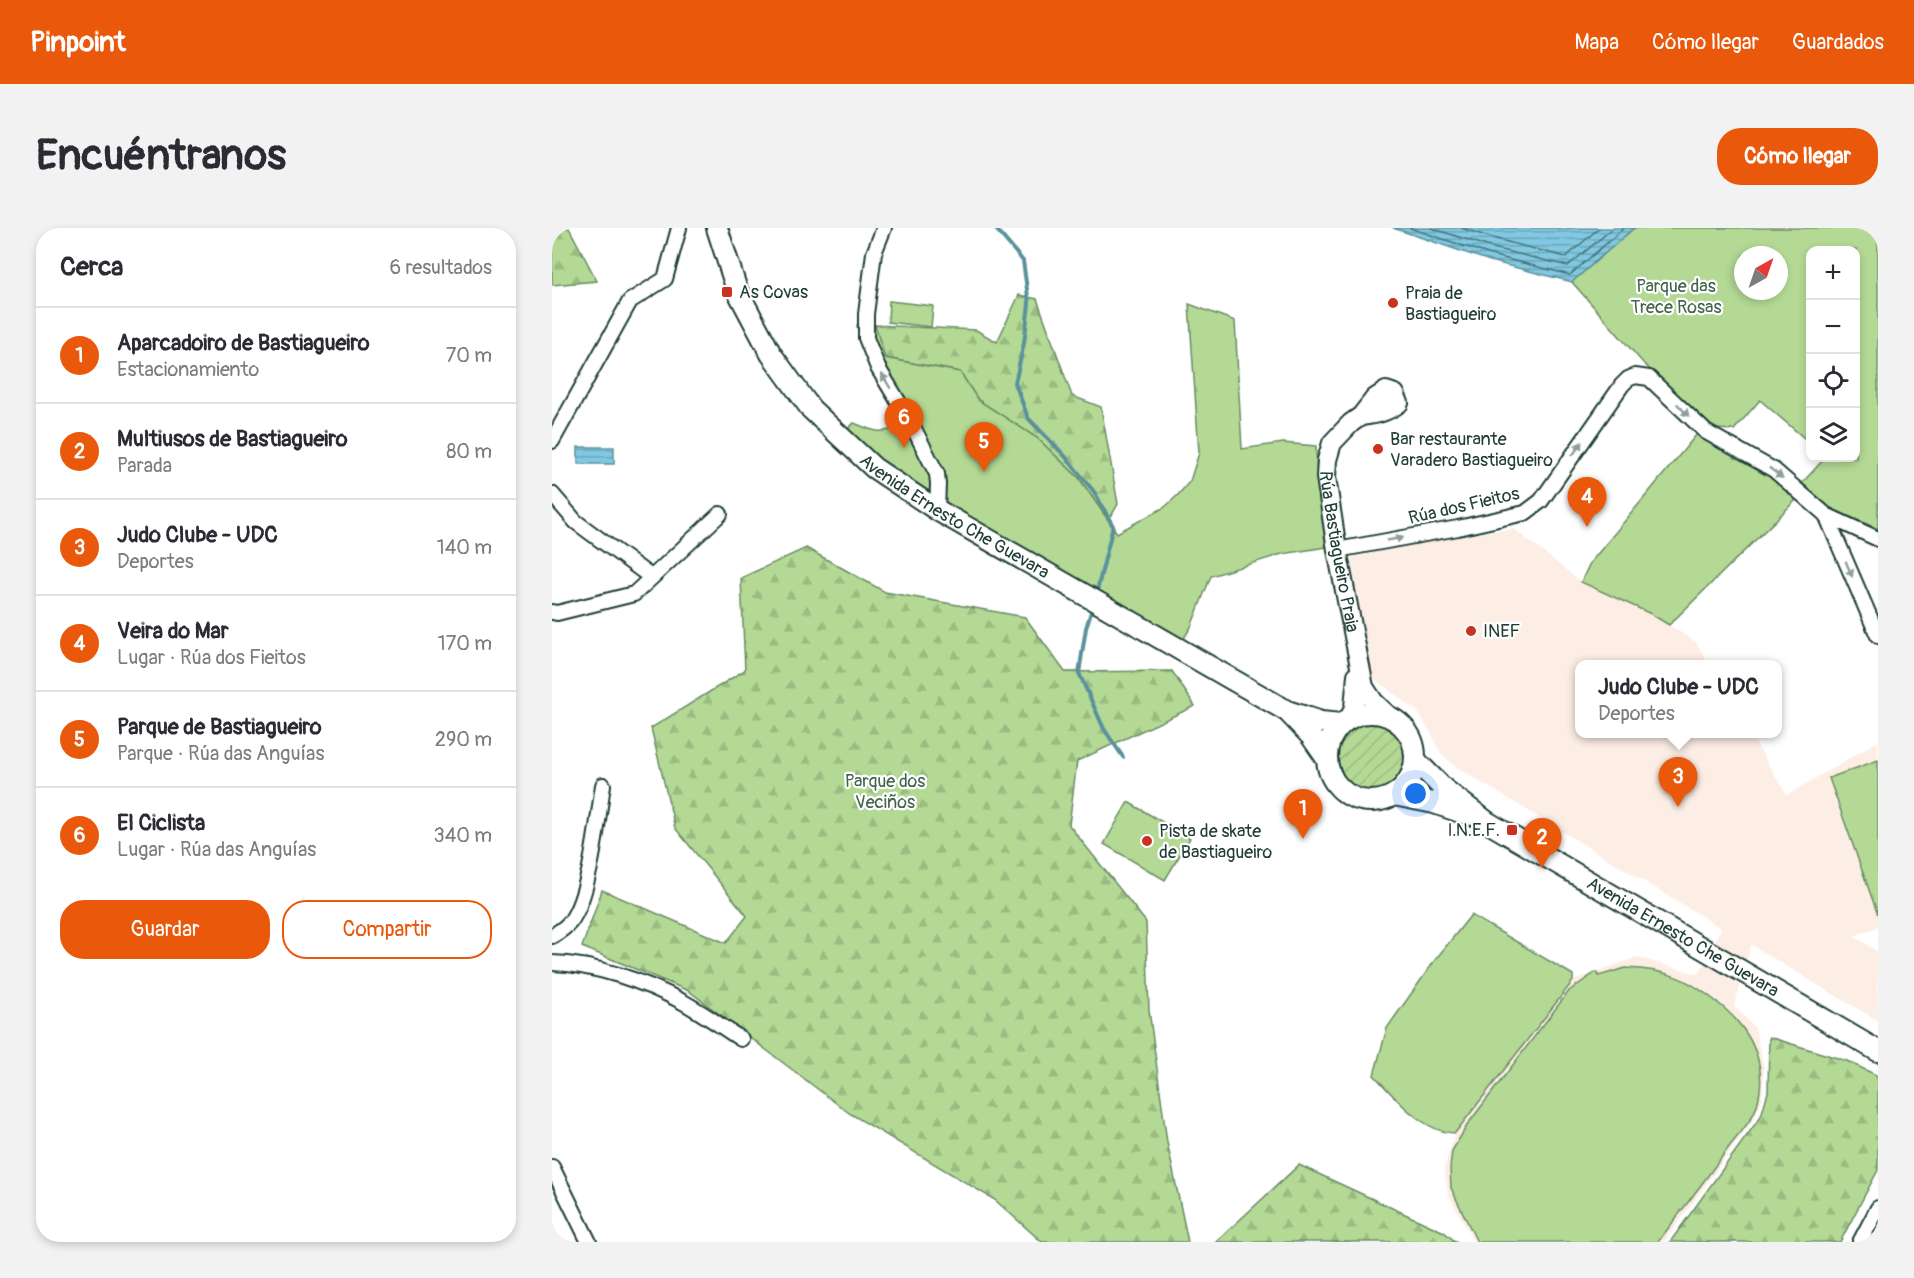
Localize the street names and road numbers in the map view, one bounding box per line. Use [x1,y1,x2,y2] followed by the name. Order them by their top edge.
[855,449,1054,584] street label: Avenida Ernesto Che Guevara
[1314,470,1364,634] street label: Rúa Bastiagueiro Praia
[1406,482,1522,530] street label: Rúa dos Fieitos
[1583,872,1783,1002] street label: Avenida Ernesto Che Guevara

